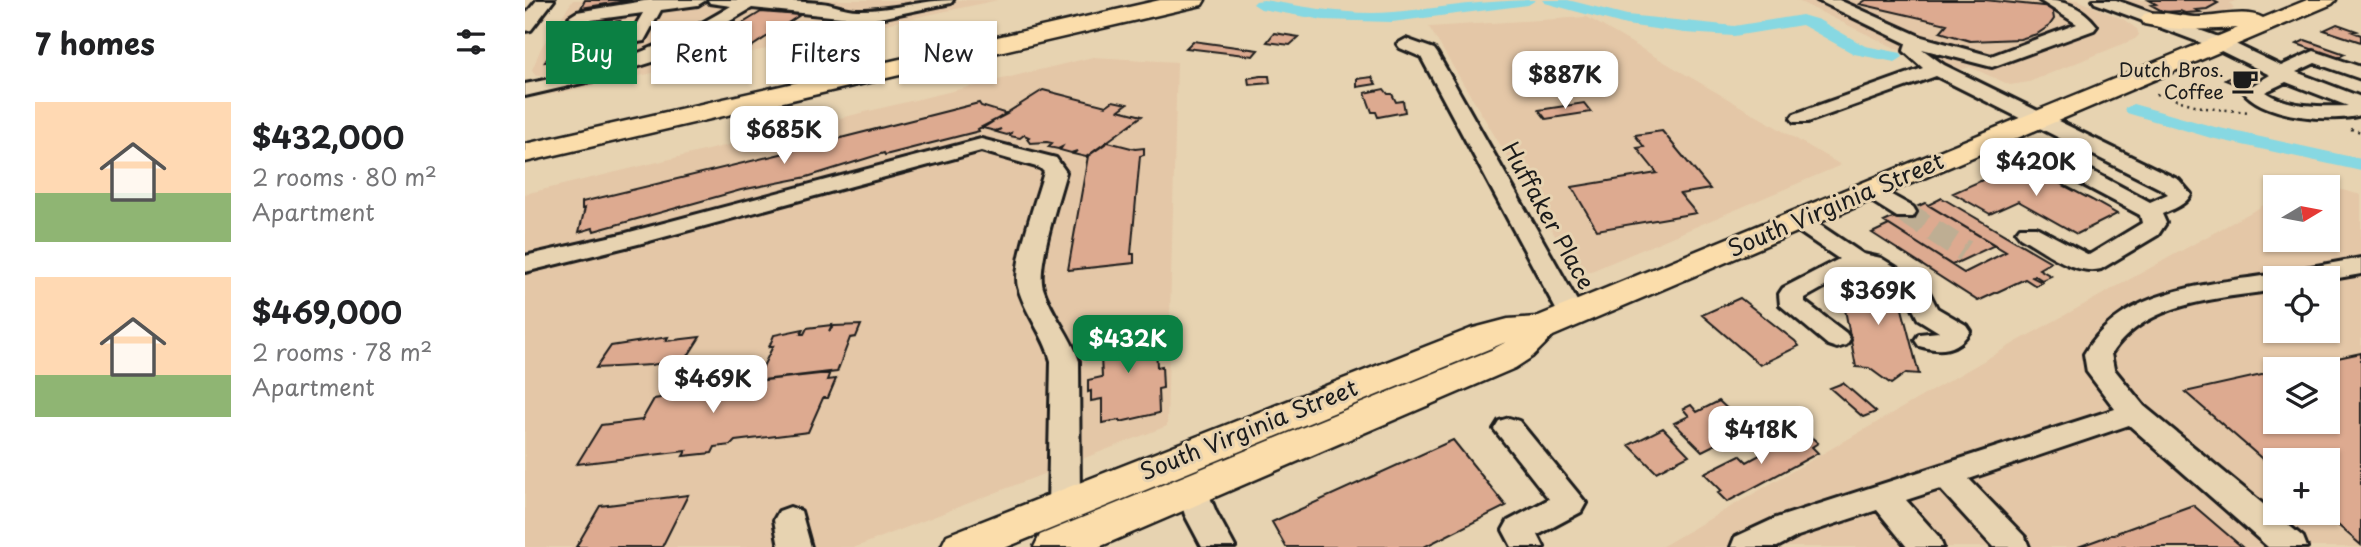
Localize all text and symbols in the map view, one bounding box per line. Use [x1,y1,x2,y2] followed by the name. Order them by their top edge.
[35,20,155,65] text: 7 homes
[546,21,637,84] chip: Buy
[651,21,752,84] chip: Rent
[766,21,885,84] chip: Filters
[899,21,997,84] chip: New
[452,23,490,61] icon: filters
[1516,52,1614,111] pin: $887K
[2119,55,2224,105] place label: Dutch Bros. Coffee
[1528,56,1602,91] text: $887K
[2230,66,2260,96] cafe icon: Dutch Bros. Coffee
[735,106,833,166] pin: $685K
[746,111,822,146] text: $685K
[252,114,404,159] text: $432,000
[91,130,175,214] icon: home
[1494,135,1604,296] street label: Huffaker Place
[1987,138,2085,198] pin: $420K
[1722,142,1949,265] street label: South Virginia Street
[1996,143,2076,178] text: $420K
[252,159,437,194] text: 2 rooms · 80 m²
[2263,175,2340,252] north arrow
[2263,175,2340,525] map controls
[252,194,375,229] text: Apartment
[2263,266,2340,343] button: locate
[1829,268,1927,327] pin: $369K
[1840,272,1916,307] text: $369K
[252,289,402,334] text: $469,000
[91,305,175,389] icon: home
[1079,316,1177,375] pin: $432K
[1089,320,1167,355] text: $432K
[252,334,432,369] text: 2 rooms · 78 m²
[664,356,762,415] pin: $469K
[2263,357,2340,434] button: layers
[674,360,752,395] text: $469K
[252,369,375,404] text: Apartment
[1134,369,1362,488] street label: South Virginia Street
[1712,406,1810,466] pin: $418K
[1724,411,1798,446] text: $418K
[2263,448,2340,525] button: +

